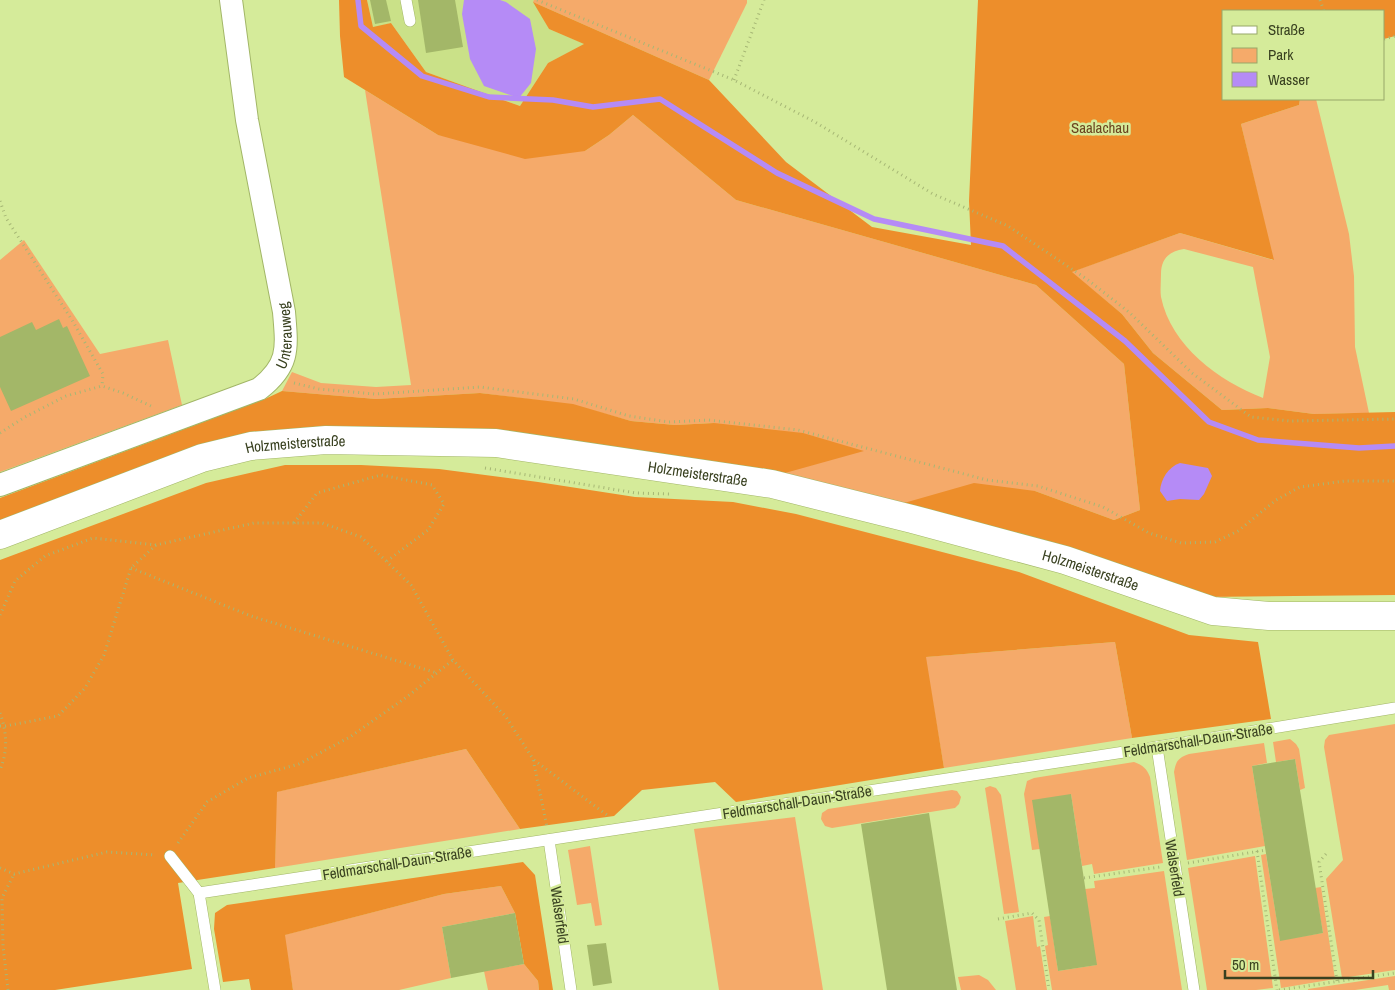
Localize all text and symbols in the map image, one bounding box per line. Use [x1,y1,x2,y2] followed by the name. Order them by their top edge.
[1222,10,1385,100] legend
[1268,19,1305,40] text: Straße
[1268,44,1294,65] text: Park
[1268,69,1309,90] text: Wasser
[1071,117,1129,138] park label: Saalachau
[270,300,296,372] street label: Unterauweg
[243,429,346,458] street label: Holzmeisterstraße
[647,455,749,491] street label: Holzmeisterstraße
[1040,544,1142,595] street label: Holzmeisterstraße
[1122,718,1274,762] street label: Feldmarschall-Daun-Straße
[721,780,873,824] street label: Feldmarschall-Daun-Straße
[1160,838,1190,898] street label: Walserfeld
[321,841,473,885] street label: Feldmarschall-Daun-Straße
[546,885,574,945] street label: Walserfeld
[1225,948,1372,980] scale bar
[1232,954,1259,975] text: 50 m

